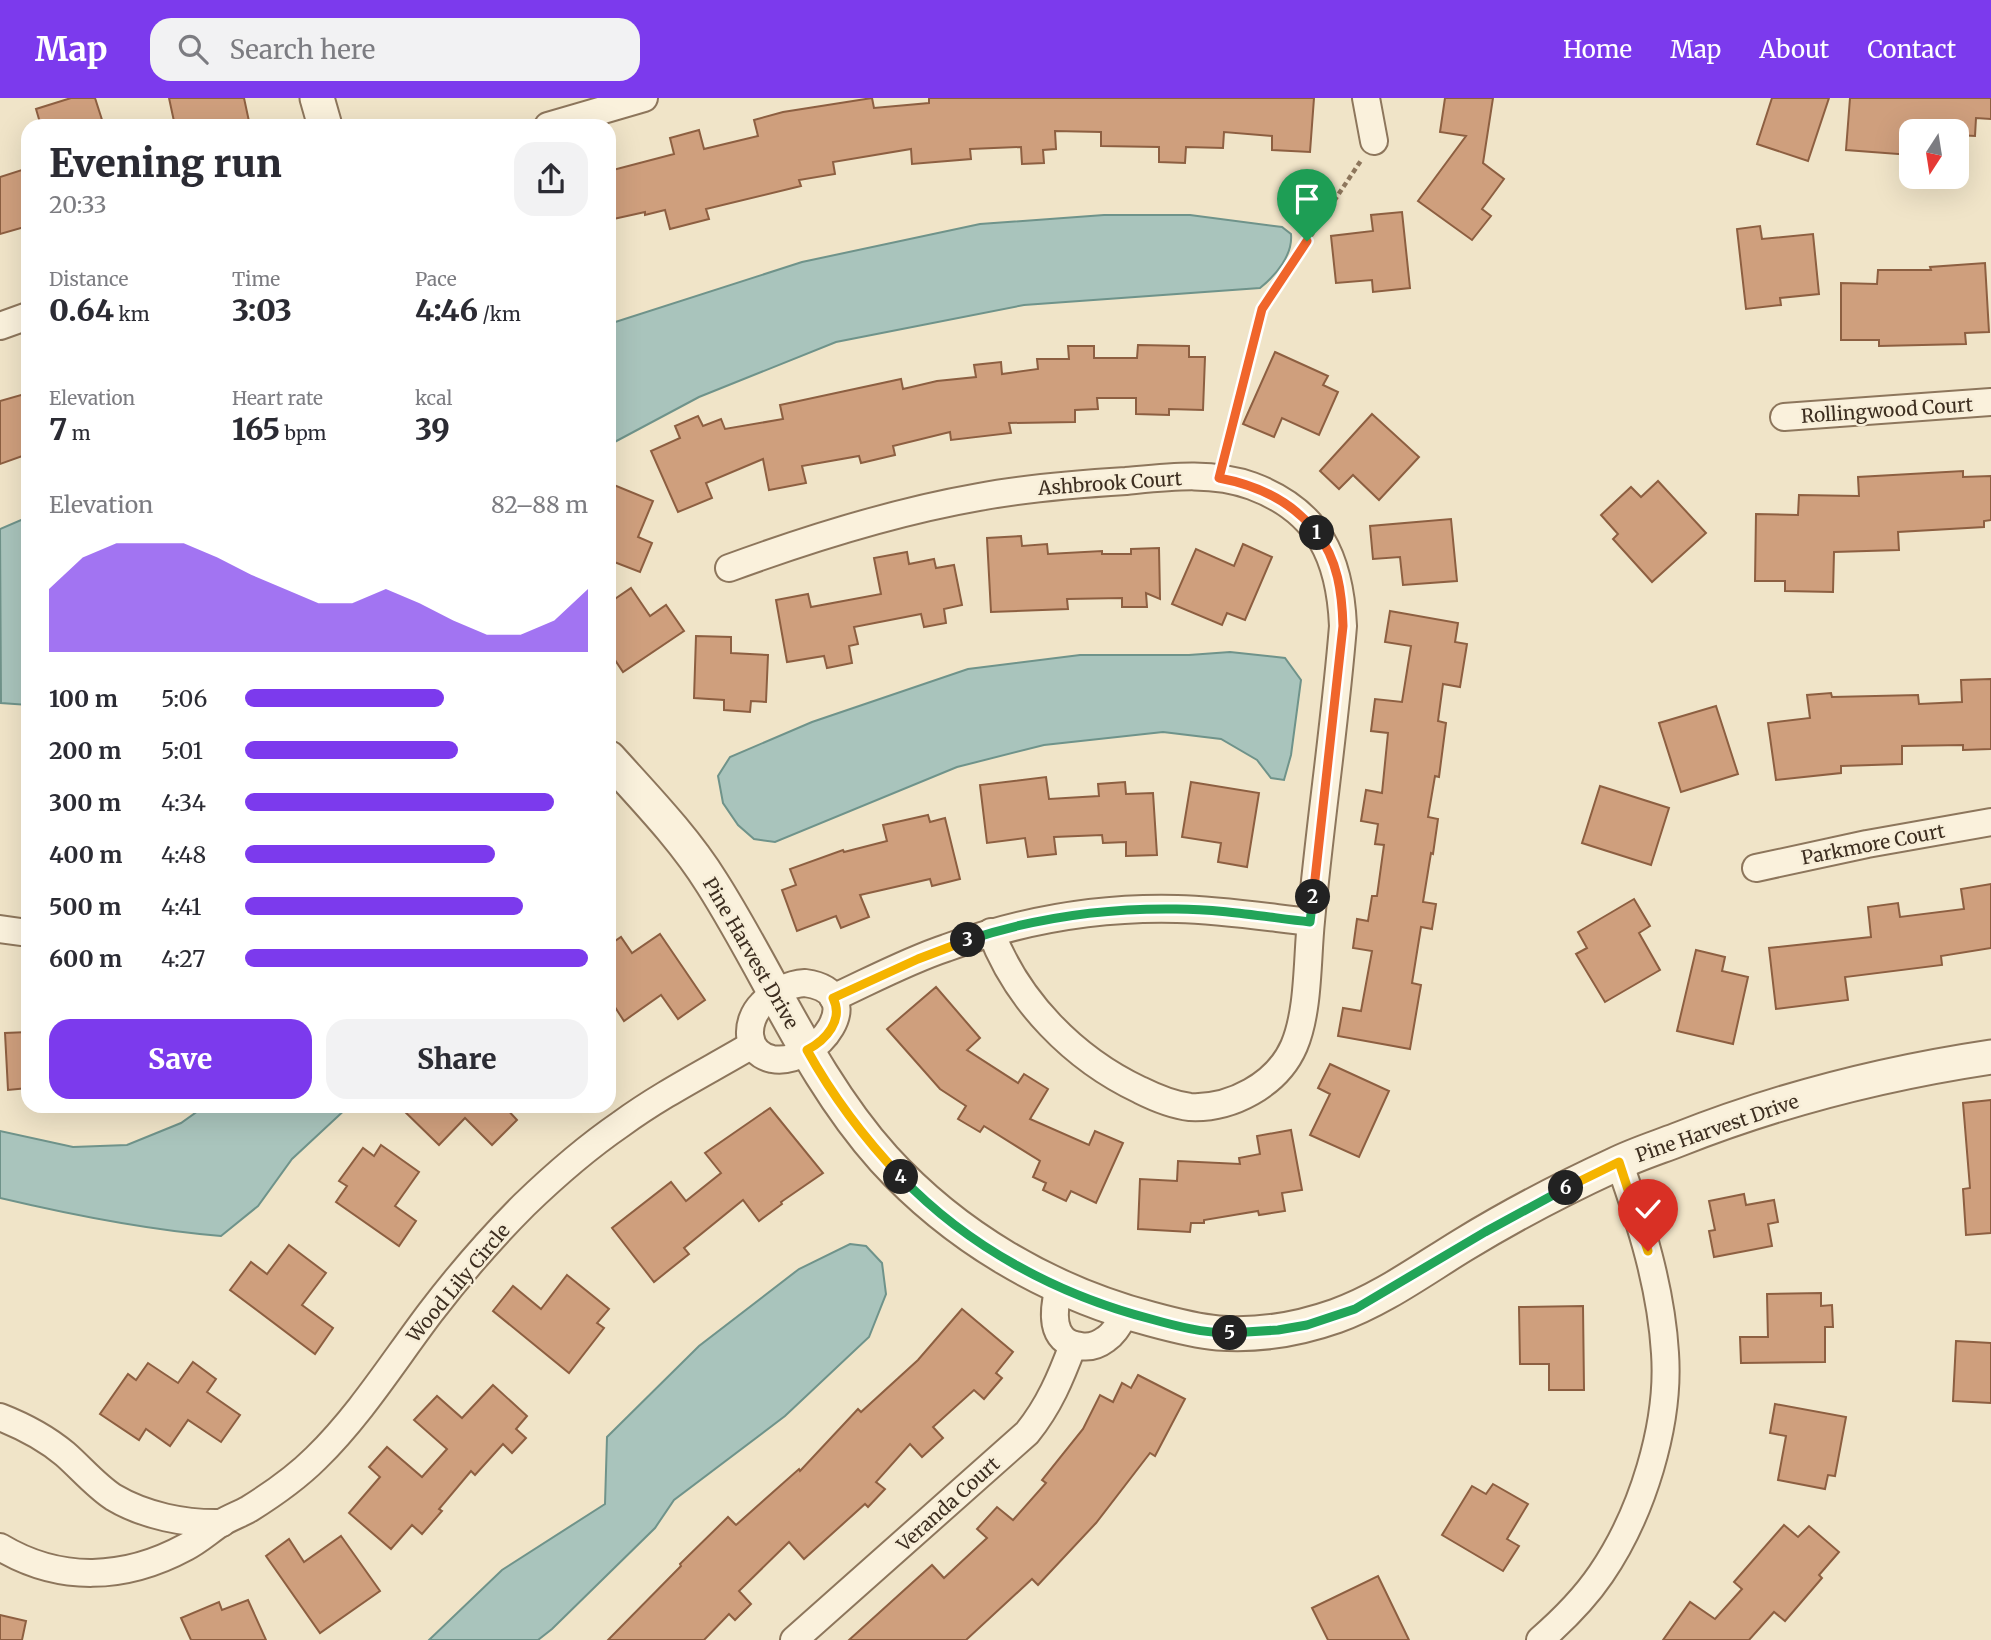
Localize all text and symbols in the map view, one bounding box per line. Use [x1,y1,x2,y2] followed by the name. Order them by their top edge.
[150,18,640,81] search box
[35,29,108,70] text: Map
[174,30,212,68] icon: search
[230,33,375,66] text: Search here
[1563,34,1632,65] text: Home
[1670,34,1721,65] text: Map
[1759,34,1829,65] text: About
[1867,34,1956,65] text: Contact
[1899,119,1969,189] north arrow
[1899,119,1969,189] map controls
[49,140,282,187] text: Evening run
[514,142,588,216] button: share
[1277,169,1337,241] pin
[1288,180,1326,218] icon: arrive
[49,190,107,219] text: 20:33
[49,267,128,291] text: Distance
[232,267,280,291] text: Time
[415,267,457,291] text: Pace
[49,291,114,329] text: 0.64
[232,291,292,329] text: 3:03
[415,291,478,329] text: 4:46
[114,302,150,326] text: km
[478,302,521,326] text: /km
[49,386,135,410] text: Elevation
[232,386,323,410] text: Heart rate
[415,386,452,410] text: kcal
[1800,392,1974,428] street label: Rollingwood Court
[49,410,67,448] text: 7
[232,410,280,448] text: 165
[415,410,450,448] text: 39
[67,421,91,445] text: m
[280,421,326,445] text: bpm
[1036,466,1183,500] street label: Ashbrook Court
[49,490,153,519] text: Elevation
[491,490,588,519] text: 82–88 m
[1300,516,1334,550] pin: 1
[1312,520,1321,544] text: 1
[49,684,118,713] text: 100 m
[161,684,207,713] text: 5:06
[49,736,121,765] text: 200 m
[161,736,203,765] text: 5:01
[49,788,121,817] text: 300 m
[161,788,206,817] text: 4:34
[1799,818,1947,870] street label: Parkmore Court
[49,840,123,869] text: 400 m
[161,840,206,869] text: 4:48
[698,873,804,1033] street label: Pine Harvest Drive
[1296,880,1330,914] pin: 2
[1307,884,1318,908] text: 2
[49,892,121,921] text: 500 m
[161,892,201,921] text: 4:41
[950,922,986,958] pin: 3
[962,927,973,951] text: 3
[49,944,122,973] text: 600 m
[161,944,205,973] text: 4:27
[49,1019,312,1099] button: Save
[326,1019,588,1099] button: Share
[1632,1089,1802,1167] street label: Pine Harvest Drive
[884,1160,918,1194] pin: 4
[894,1164,907,1188] text: 4
[1548,1170,1584,1206] pin: 6
[1560,1175,1571,1199] text: 6
[1618,1179,1678,1251] pin
[1629,1190,1667,1228] icon: check
[401,1219,515,1348] street label: Wood Lily Circle
[1212,1316,1248,1350] pin: 5
[1224,1320,1235,1344] text: 5
[891,1451,1005,1557] street label: Veranda Court

